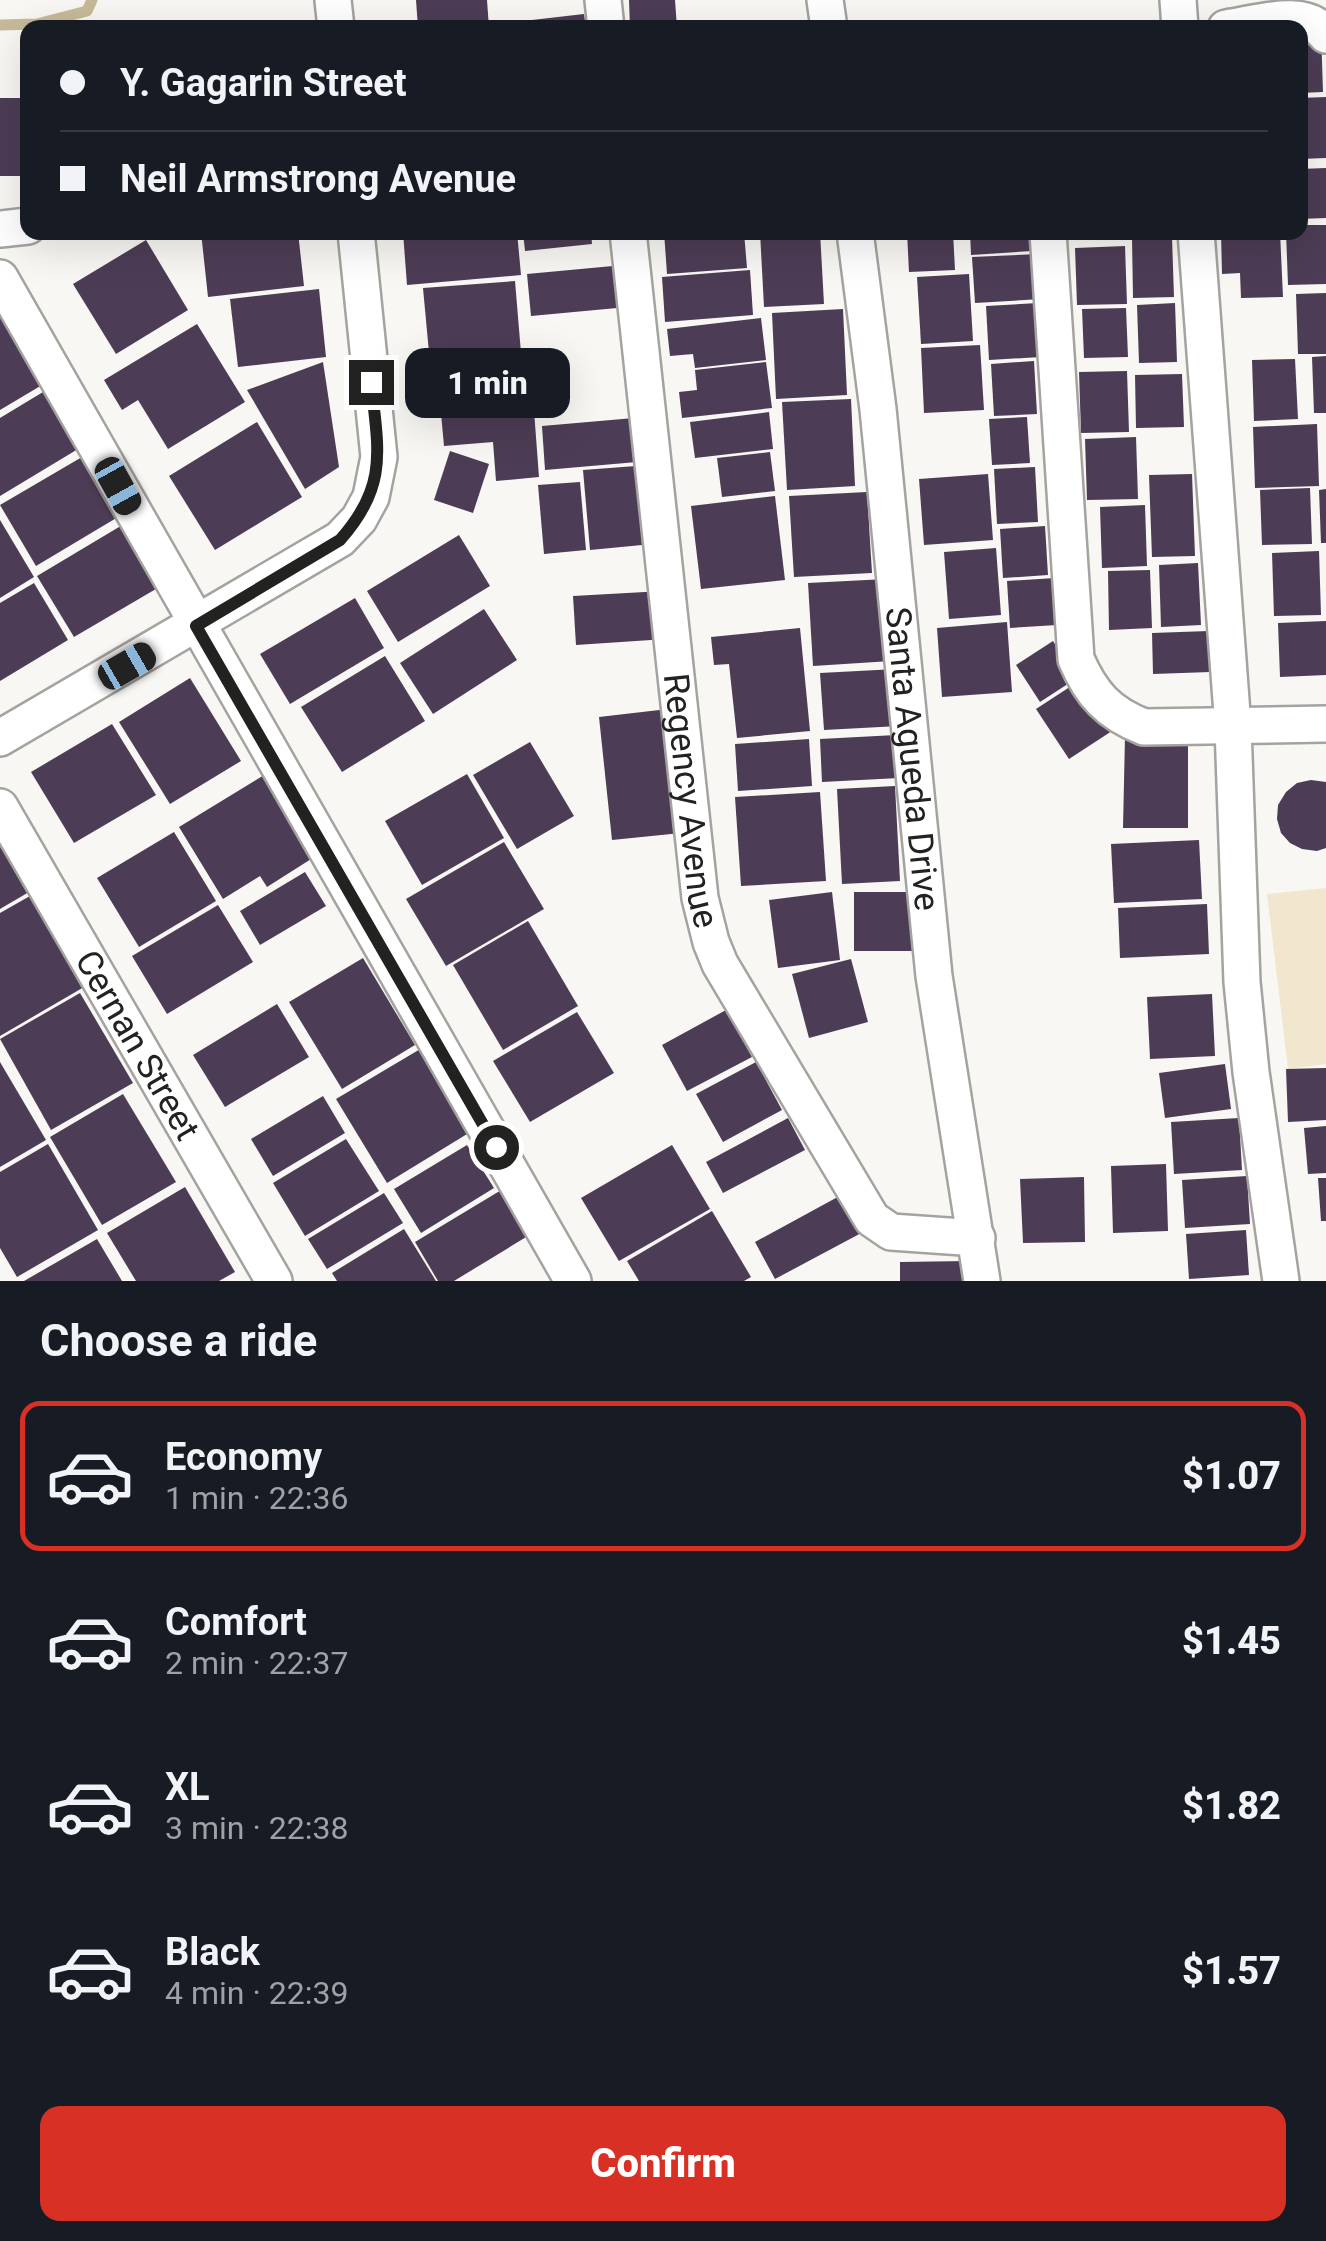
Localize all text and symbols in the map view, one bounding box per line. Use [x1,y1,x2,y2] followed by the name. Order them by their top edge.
[120,61,407,105] text: Y. Gagarin Street
[120,157,516,201] text: Neil Armstrong Avenue
[406,347,571,417] callout: 1 min
[349,360,394,405] route end
[447,364,528,402] text: 1 min
[90,452,146,520] car
[877,605,947,913] street label: Santa Agueda Drive
[94,638,160,694] car
[655,671,727,932] street label: Regency Avenue
[66,943,208,1147] street label: Cernan Street
[474,1125,519,1170] route start
[40,1314,317,1367] text: Choose a ride
[45,1431,135,1521] icon: car
[165,1435,322,1479] text: Economy
[1182,1454,1281,1498] text: $1.07
[165,1479,348,1517] text: 1 min · 22:36
[45,1596,135,1686] icon: car
[165,1600,307,1644] text: Comfort
[1182,1619,1281,1663] text: $1.45
[165,1644,348,1682] text: 2 min · 22:37
[45,1761,135,1851] icon: car
[165,1765,210,1809] text: XL
[1182,1784,1281,1828] text: $1.82
[165,1809,348,1847] text: 3 min · 22:38
[45,1926,135,2016] icon: car
[165,1930,260,1974] text: Black
[1182,1949,1281,1993] text: $1.57
[165,1974,348,2012] text: 4 min · 22:39
[40,2106,1286,2221] button: Confirm

